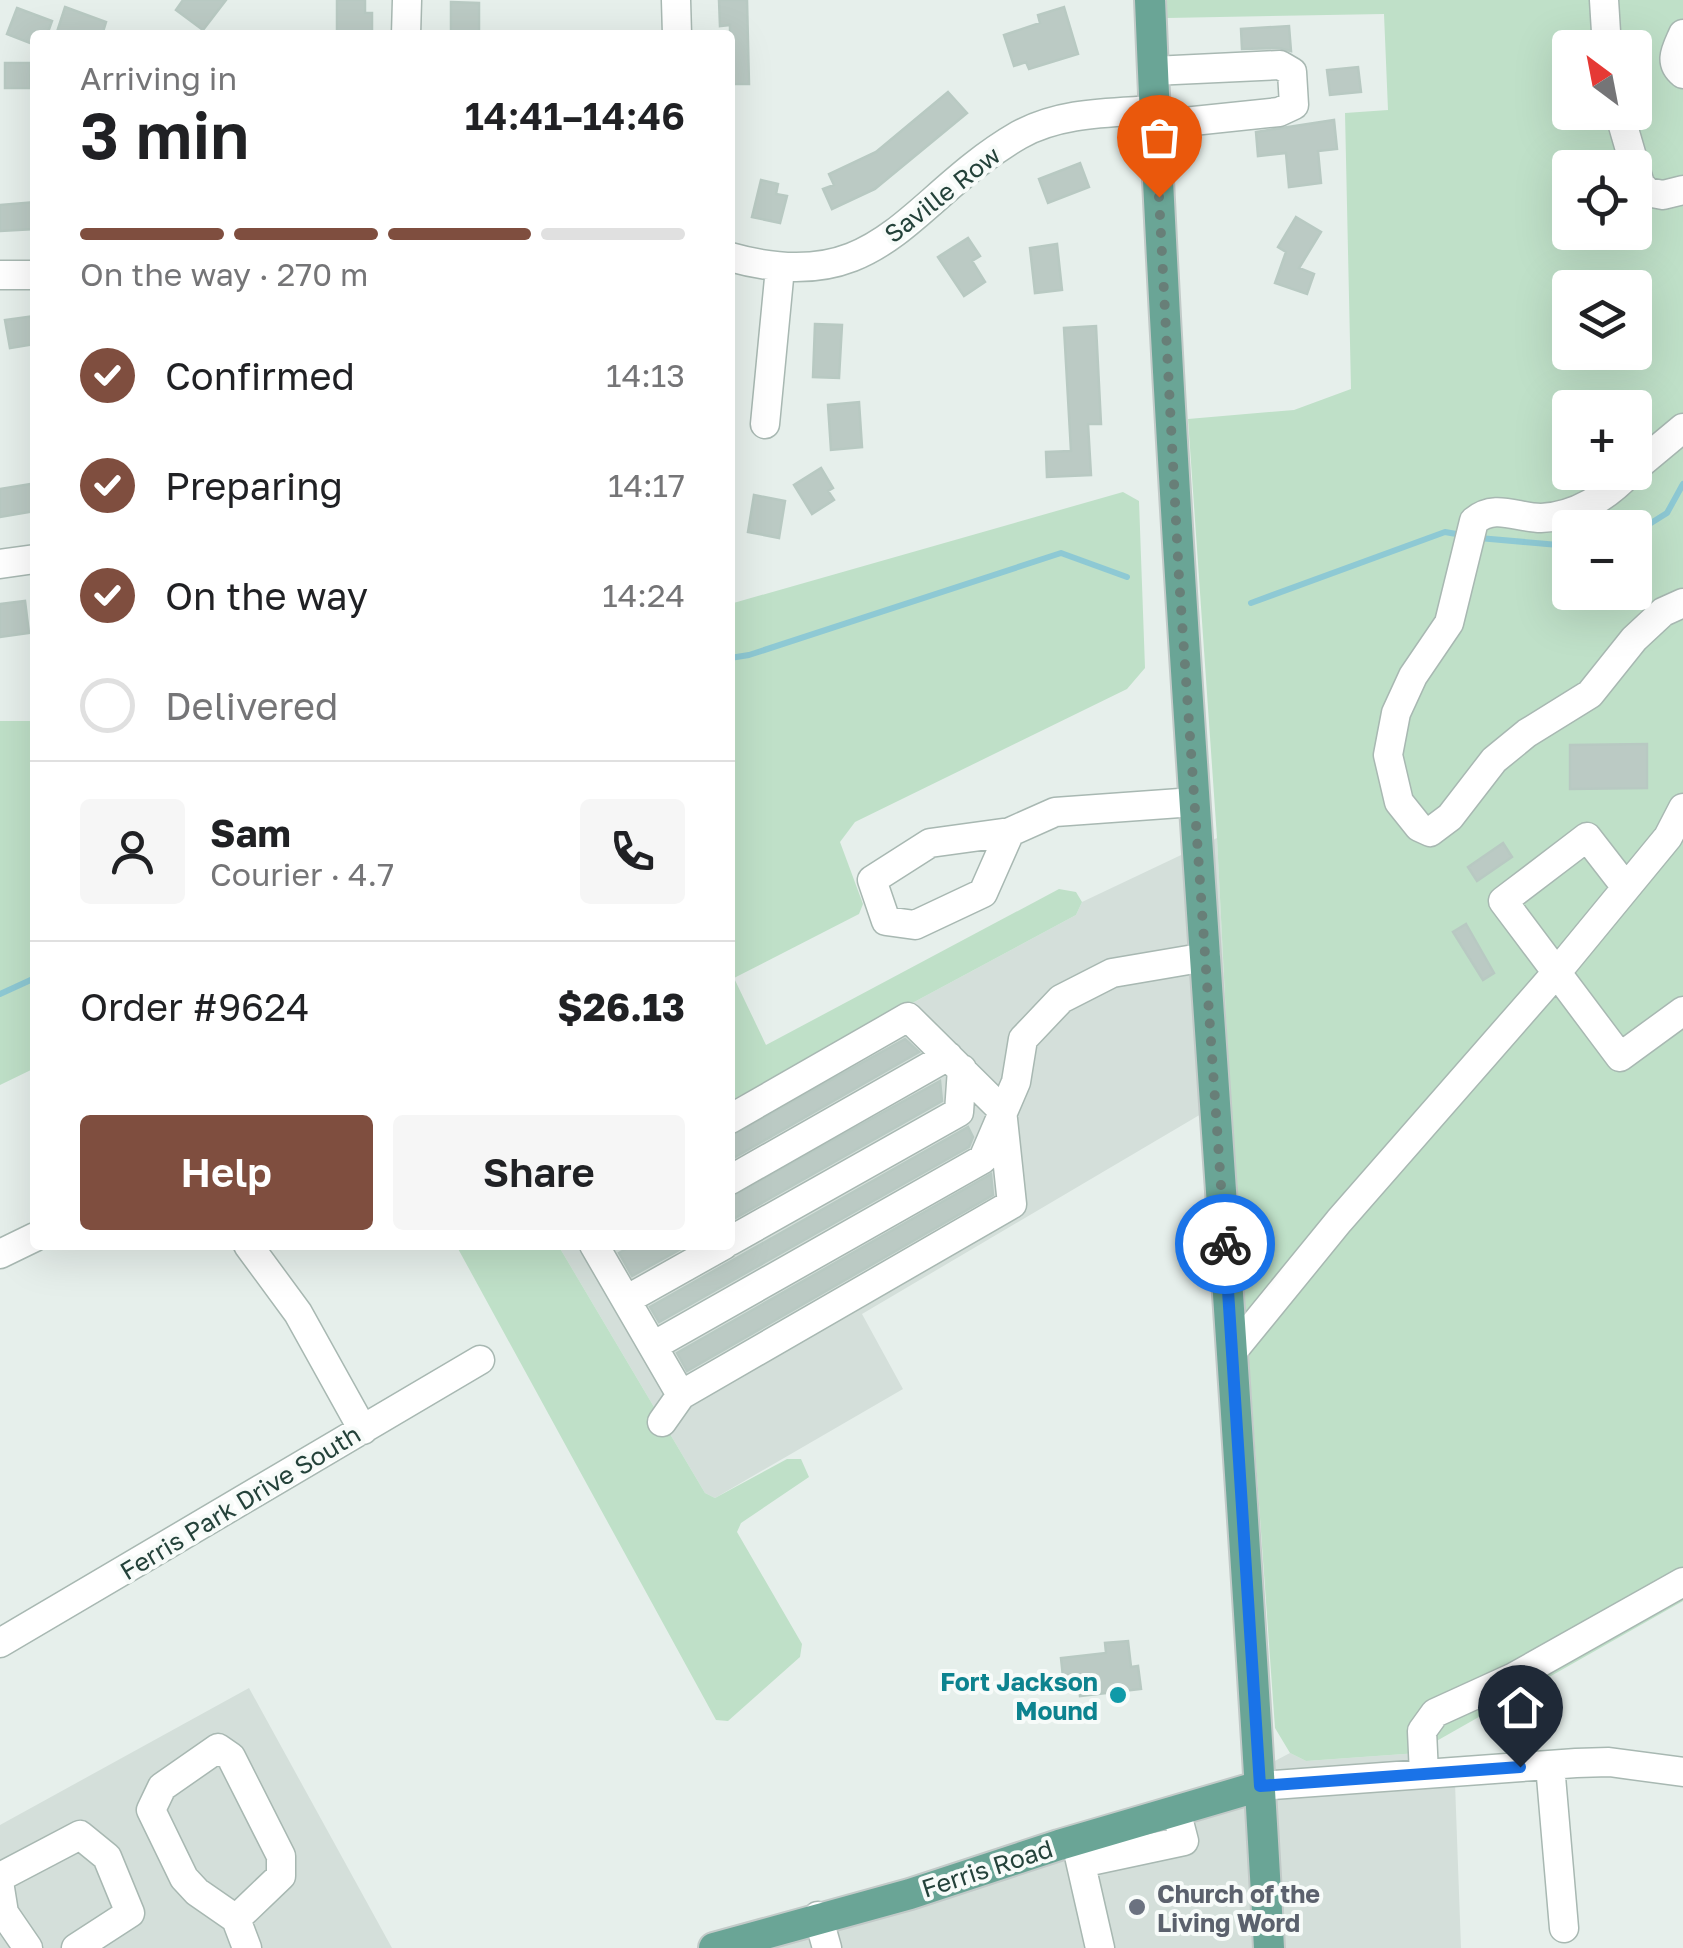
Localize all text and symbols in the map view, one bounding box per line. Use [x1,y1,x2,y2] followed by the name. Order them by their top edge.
[1552,30,1652,130] north arrow
[1552,30,1652,610] map controls
[80,59,237,97] text: Arriving in
[465,93,685,138] text: 14:41–14:46
[80,95,249,173] text: 3 min
[1117,95,1202,198] pin
[1132,110,1187,165] icon: bag
[878,139,1006,249] street label: Saville Row
[1552,150,1652,250] button: locate
[80,255,368,293] text: On the way · 270 m
[1552,270,1652,370] button: layers
[80,348,135,403] icon: check
[165,353,355,398] text: Confirmed
[606,356,685,394] text: 14:13
[1552,390,1652,490] button: +
[80,458,135,513] icon: check
[165,463,343,508] text: Preparing
[608,466,685,504] text: 14:17
[1552,510,1652,610] button: −
[80,568,135,623] icon: check
[165,573,368,618] text: On the way
[602,576,685,614] text: 14:24
[165,683,338,728] text: Delivered
[80,799,185,904] button: person
[580,799,685,904] button: phone
[210,810,291,855] text: Sam
[210,855,394,893] text: Courier · 4.7
[80,984,309,1029] text: Order #9624
[557,984,685,1029] text: $26.13
[80,1115,373,1230] button: Help
[393,1115,685,1230] button: Share
[1175,1194,1275,1294] courier
[1198,1217,1253,1272] icon: bike
[114,1418,366,1586] street label: Ferris Park Drive South
[1478,1665,1563,1768] pin
[940,1666,1098,1726] place label: Fort Jackson Mound
[1493,1680,1548,1735] icon: home
[1107,1684,1129,1706] marker: Fort Jackson Mound
[918,1832,1056,1904] street label: Ferris Road
[1157,1878,1320,1938] place label: Church of the Living Word
[1126,1896,1148,1918] marker: Church of the Living Word

